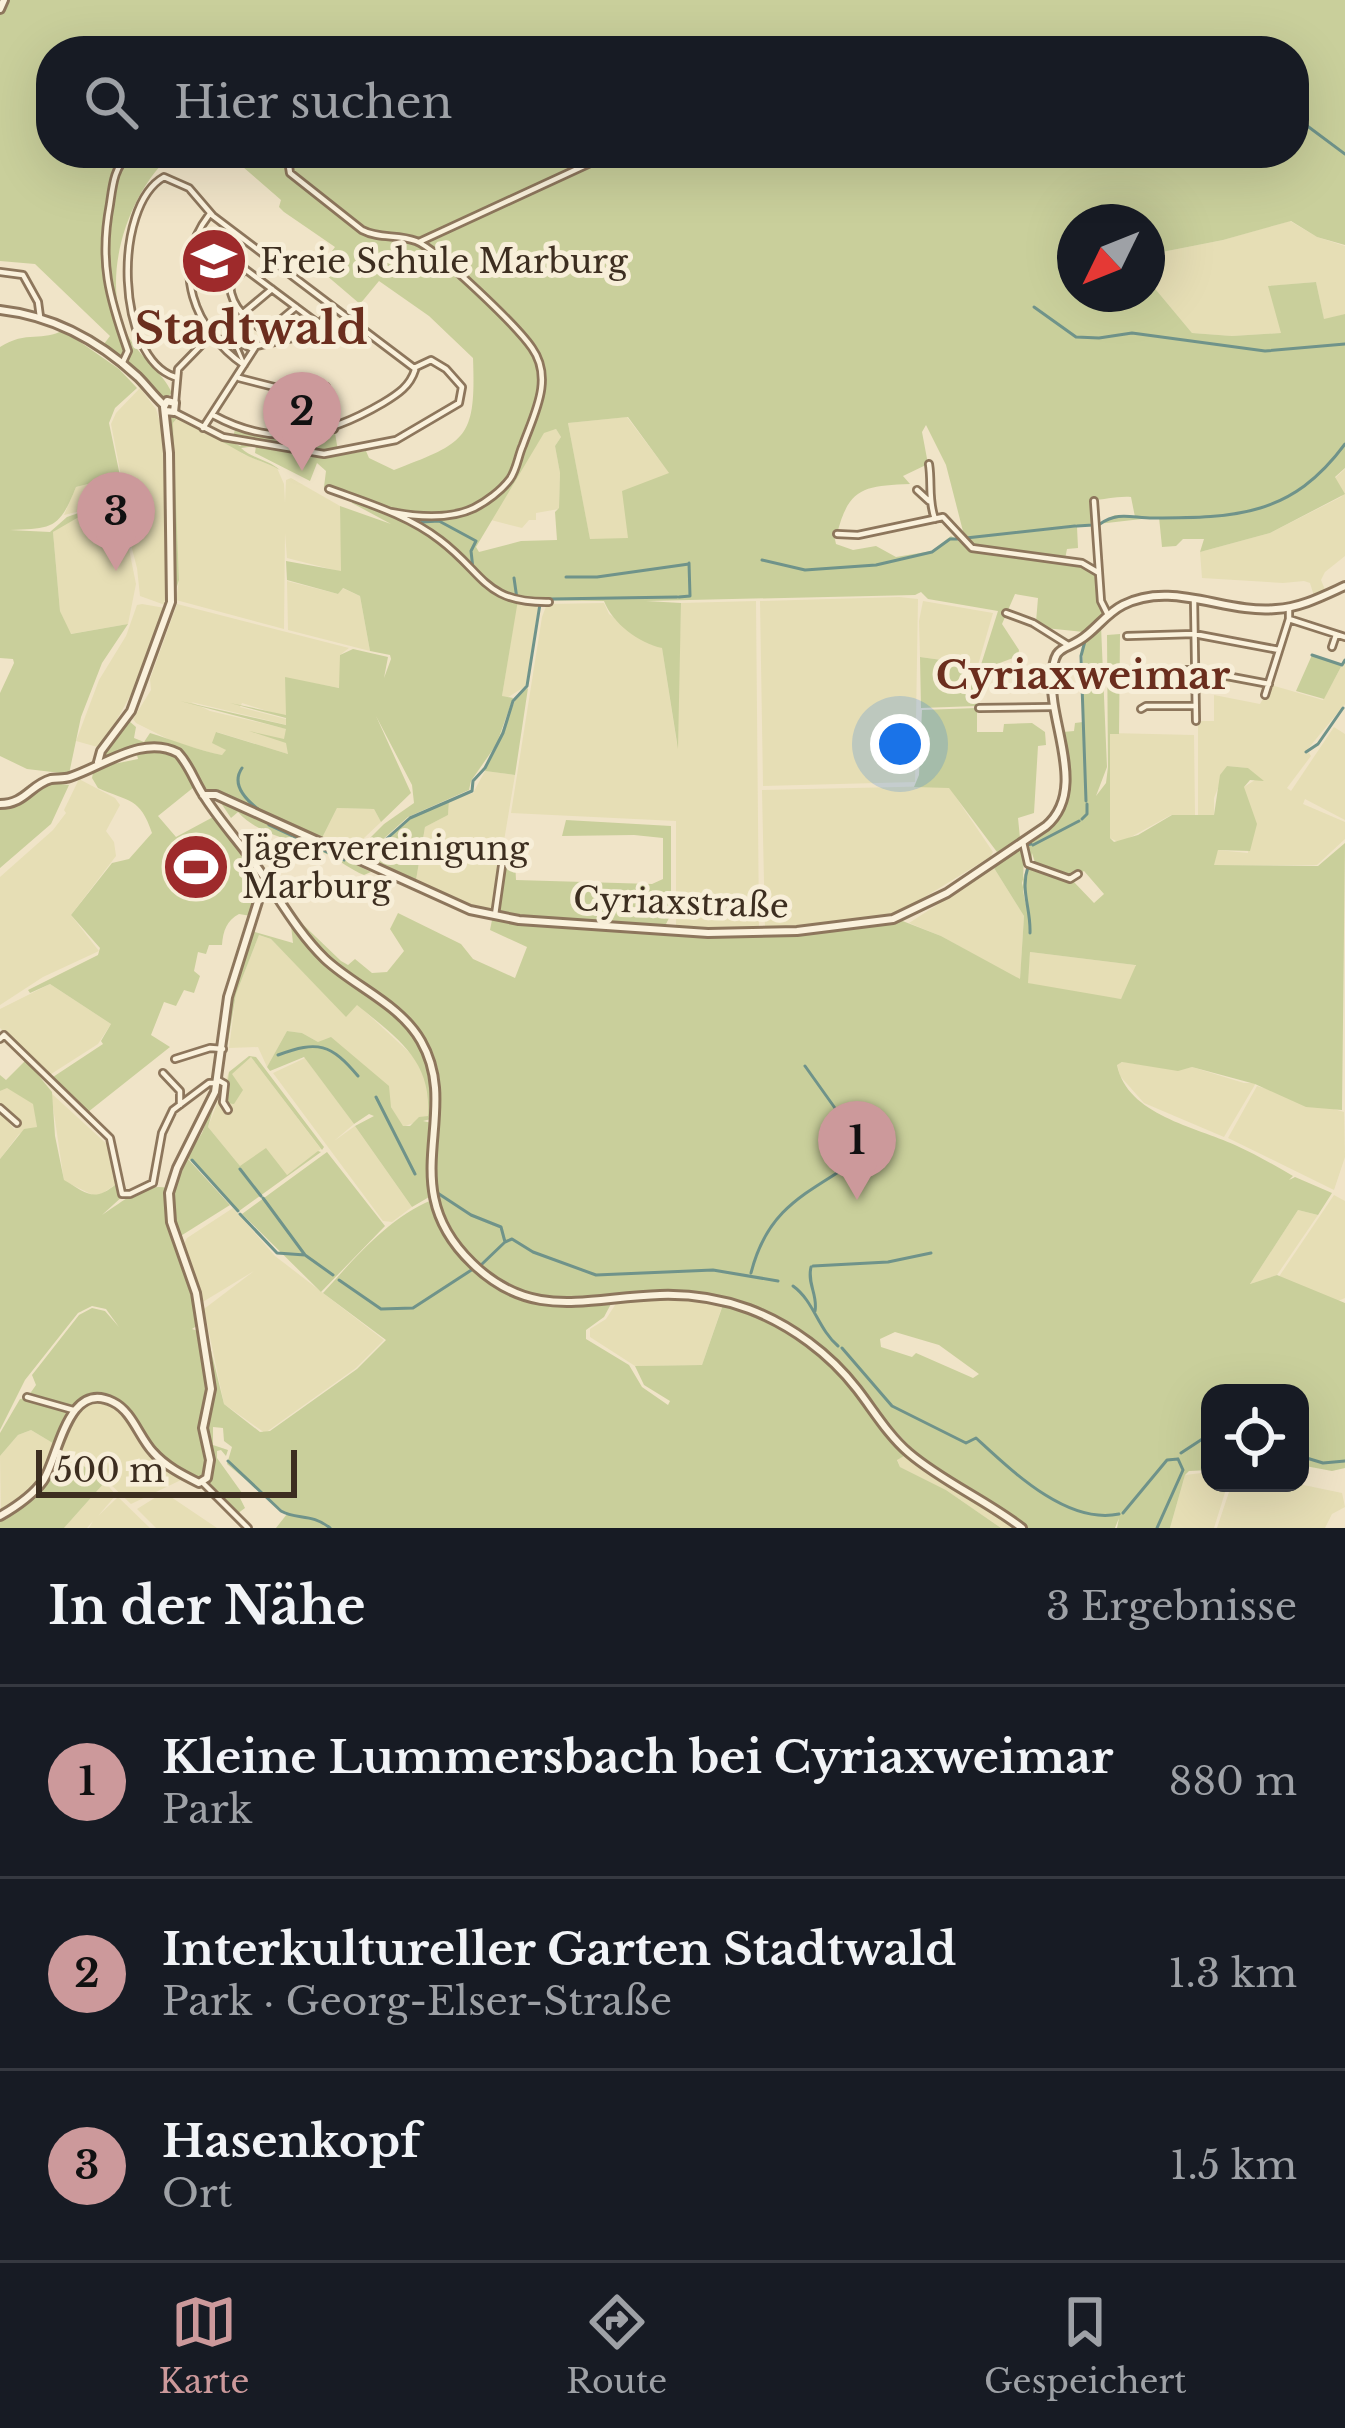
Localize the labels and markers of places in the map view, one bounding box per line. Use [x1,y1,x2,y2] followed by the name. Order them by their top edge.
[179,226,249,296] school or university icon: Freie Schule Marburg
[260,241,629,282] place label: Freie Schule Marburg
[263,372,341,471] pin: 2
[77,472,155,571] pin: 3
[238,828,530,907] place label: Jägervereinigung Marburg
[161,832,231,902] sports icon: Jägervereinigung Marburg
[818,1101,896,1200] pin: 1

